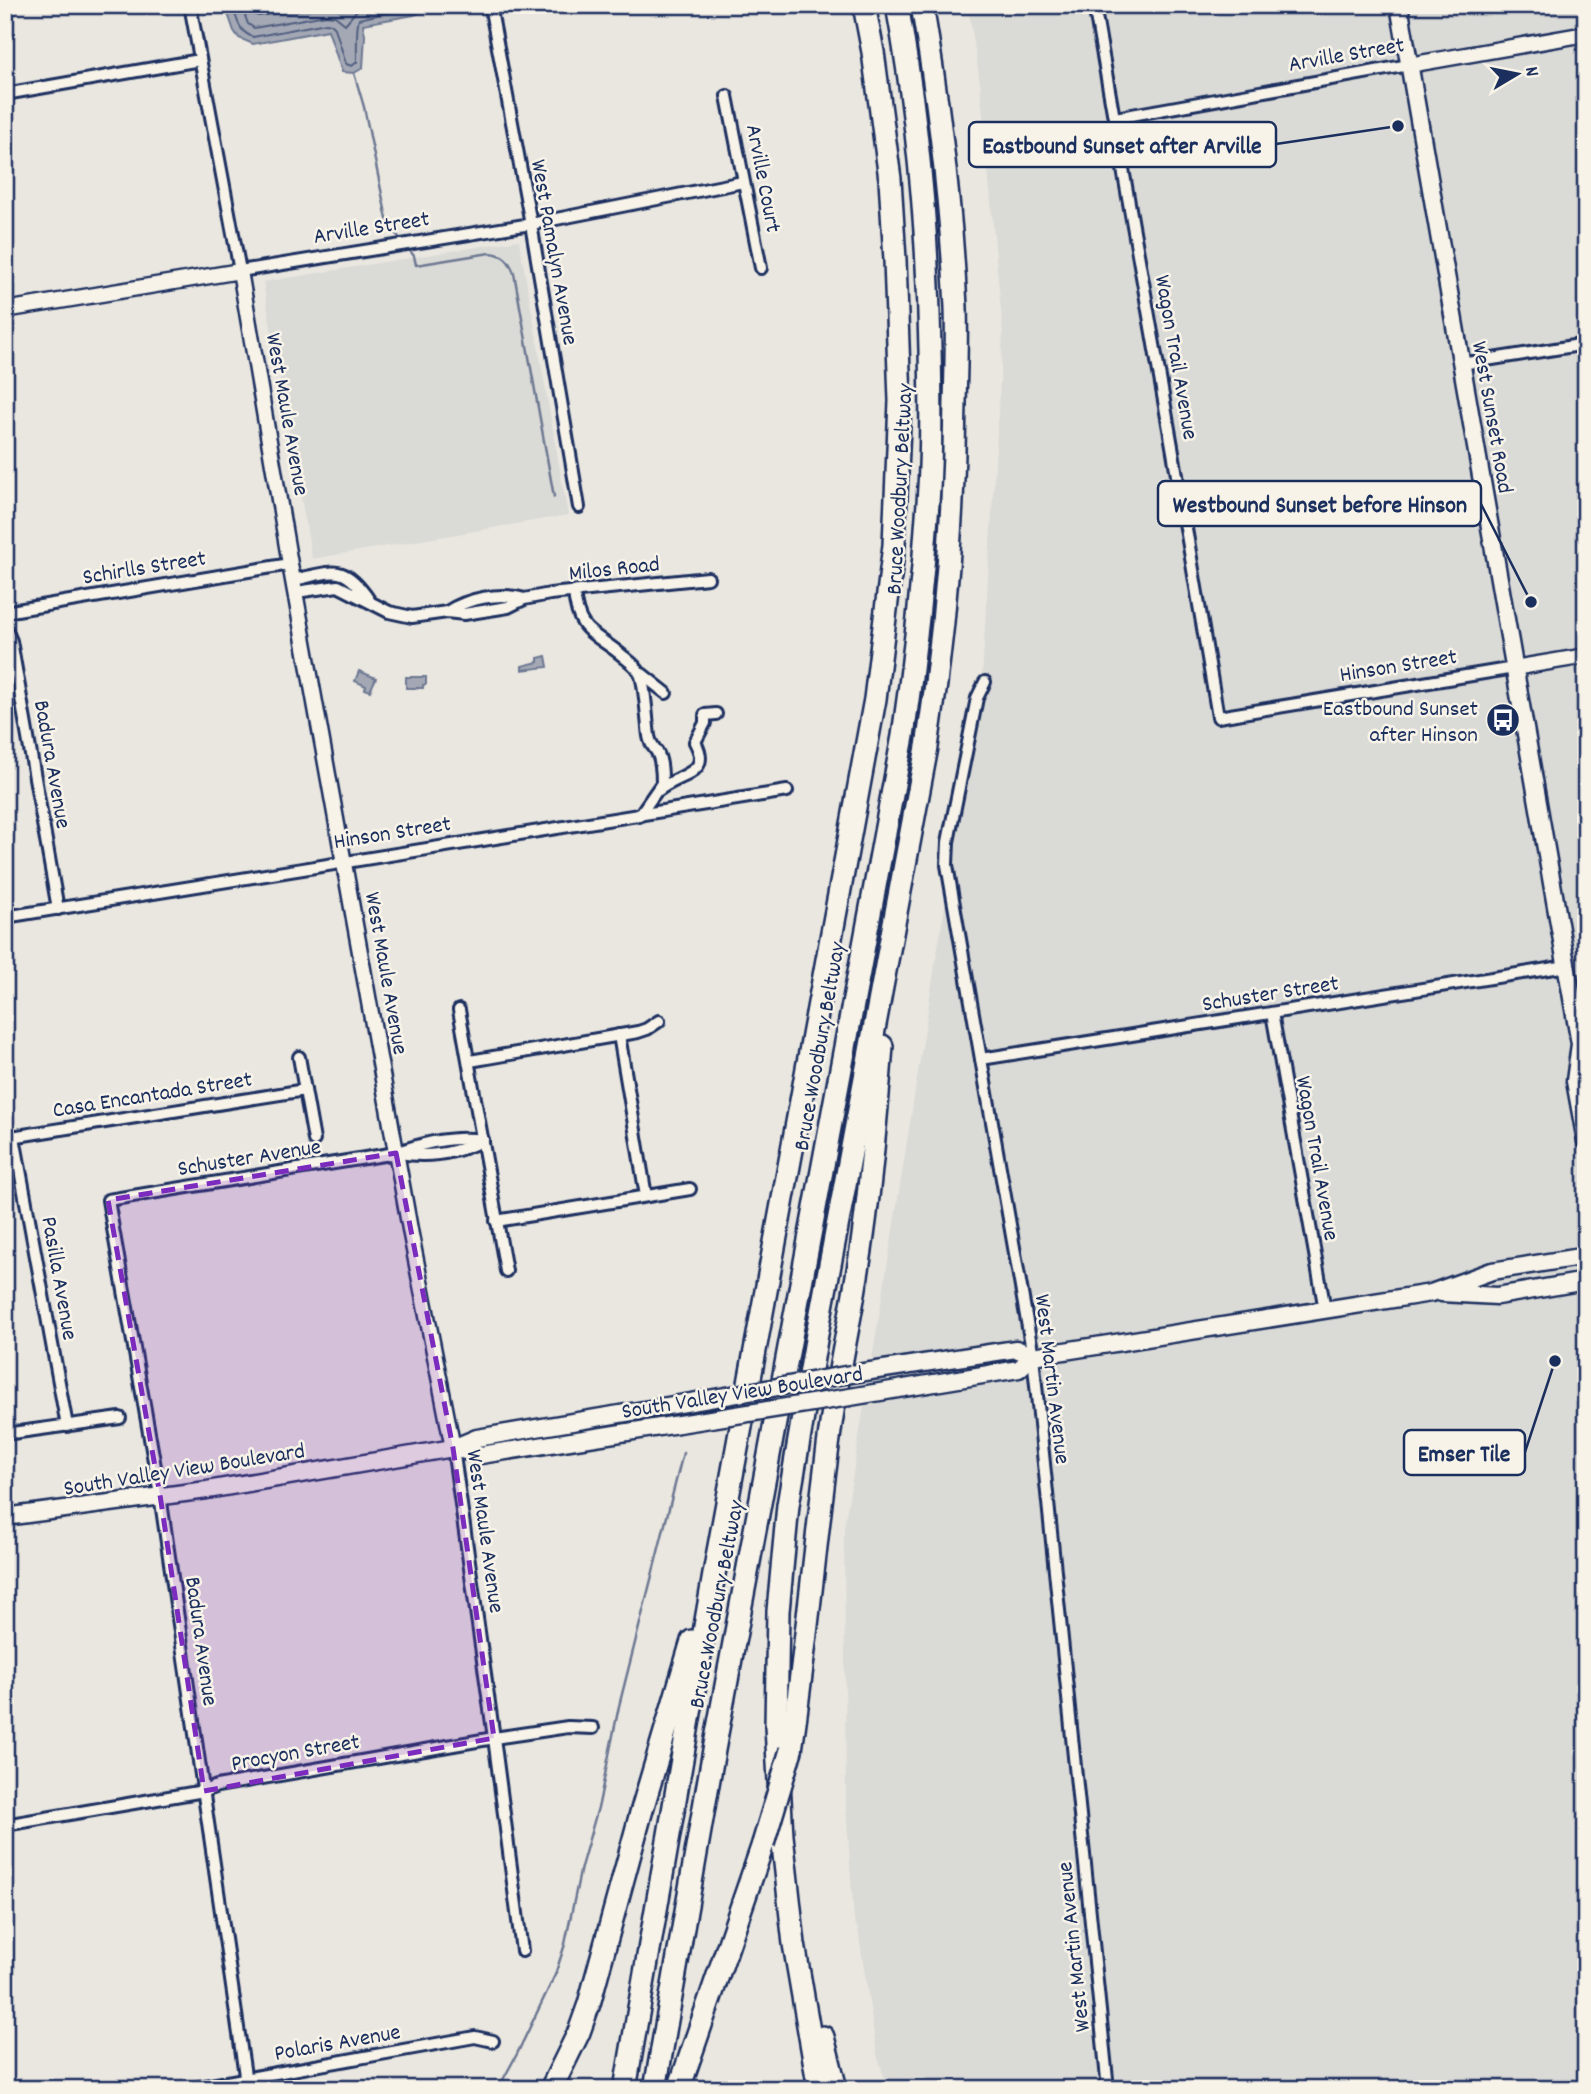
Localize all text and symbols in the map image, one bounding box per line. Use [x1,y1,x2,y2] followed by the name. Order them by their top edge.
[1286,30,1407,83] street label: Arville Street
[1482,38,1552,108] north arrow
[1516,65,1544,79] text: N
[735,122,788,236] street label: Arville Court
[969,122,1276,167] callout: Eastbound Sunset after Arville
[982,131,1262,165] text: Eastbound Sunset after Arville
[520,157,585,348] street label: West Pamalyn Avenue
[311,204,432,255] street label: Arville Street
[1144,273,1205,443] street label: Wagon Trail Avenue
[255,331,316,499] street label: West Maule Avenue
[1461,339,1520,496] street label: West Sunset Road
[879,382,924,596] street label: Bruce Woodbury Beltway
[1158,481,1481,526] callout: Westbound Sunset before Hinson
[1173,490,1467,524] text: Westbound Sunset before Hinson
[81,543,209,595] street label: Schirlls Street
[567,549,662,592] street label: Milos Road
[1338,642,1460,693] street label: Hinson Street
[1323,694,1478,753] place label: Eastbound Sunset after Hinson
[23,698,78,831] street label: Badura Avenue
[1484,701,1522,739] bus stop icon: Eastbound Sunset after Hinson
[332,809,454,860] street label: Hinson Street
[354,890,415,1058] street label: West Maule Avenue
[787,939,856,1154] street label: Bruce Woodbury Beltway
[1200,968,1341,1023] street label: Schuster Street
[50,1064,255,1129] street label: Casa Encantada Street
[1285,1074,1346,1244] street label: Wagon Trail Avenue
[175,1132,324,1187] street label: Schuster Avenue
[30,1214,85,1343] street label: Pasilla Avenue
[1024,1293,1077,1466] street label: West Martin Avenue
[620,1359,866,1430] street label: South Valley View Boulevard
[1404,1430,1525,1475] callout: Emser Tile
[62,1436,308,1507] street label: South Valley View Boulevard
[1418,1439,1511,1473] text: Emser Tile
[456,1448,511,1615] street label: West Maule Avenue
[682,1497,755,1712] street label: Bruce Woodbury Beltway
[174,1575,225,1708] street label: Badura Avenue
[229,1727,362,1782] street label: Procyon Street
[1050,1860,1101,2033] street label: West Martin Avenue
[272,2017,403,2072] street label: Polaris Avenue

